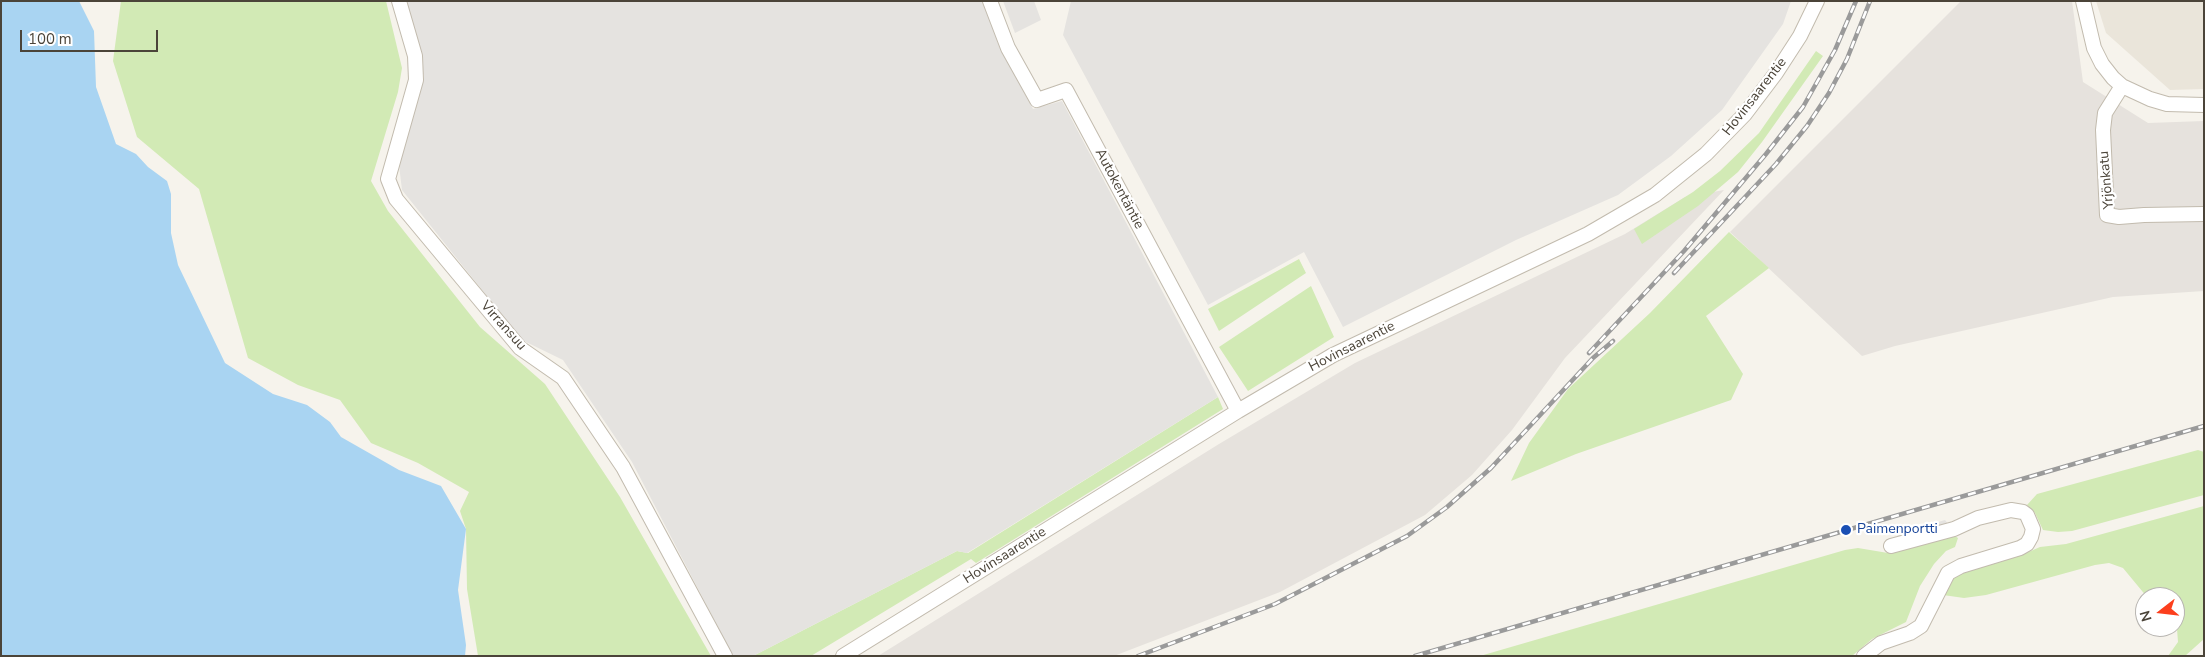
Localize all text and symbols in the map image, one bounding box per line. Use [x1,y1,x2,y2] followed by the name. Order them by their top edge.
[22,20,160,52] scale bar
[28,29,72,49] text: 100 m
[1719,55,1791,139] street label: Hovinsaarentie
[1091,146,1147,232] street label: Autokentäntie
[2096,150,2118,210] street label: Yrjönkatu
[476,298,530,354] street label: Virransuu
[1306,318,1398,376] street label: Hovinsaarentie
[1857,522,1938,538] place label: Paimenportti
[1839,523,1853,537] marker: Paimenportti
[961,524,1049,588] street label: Hovinsaarentie
[2135,587,2185,637] north arrow
[2135,608,2157,624] text: N

